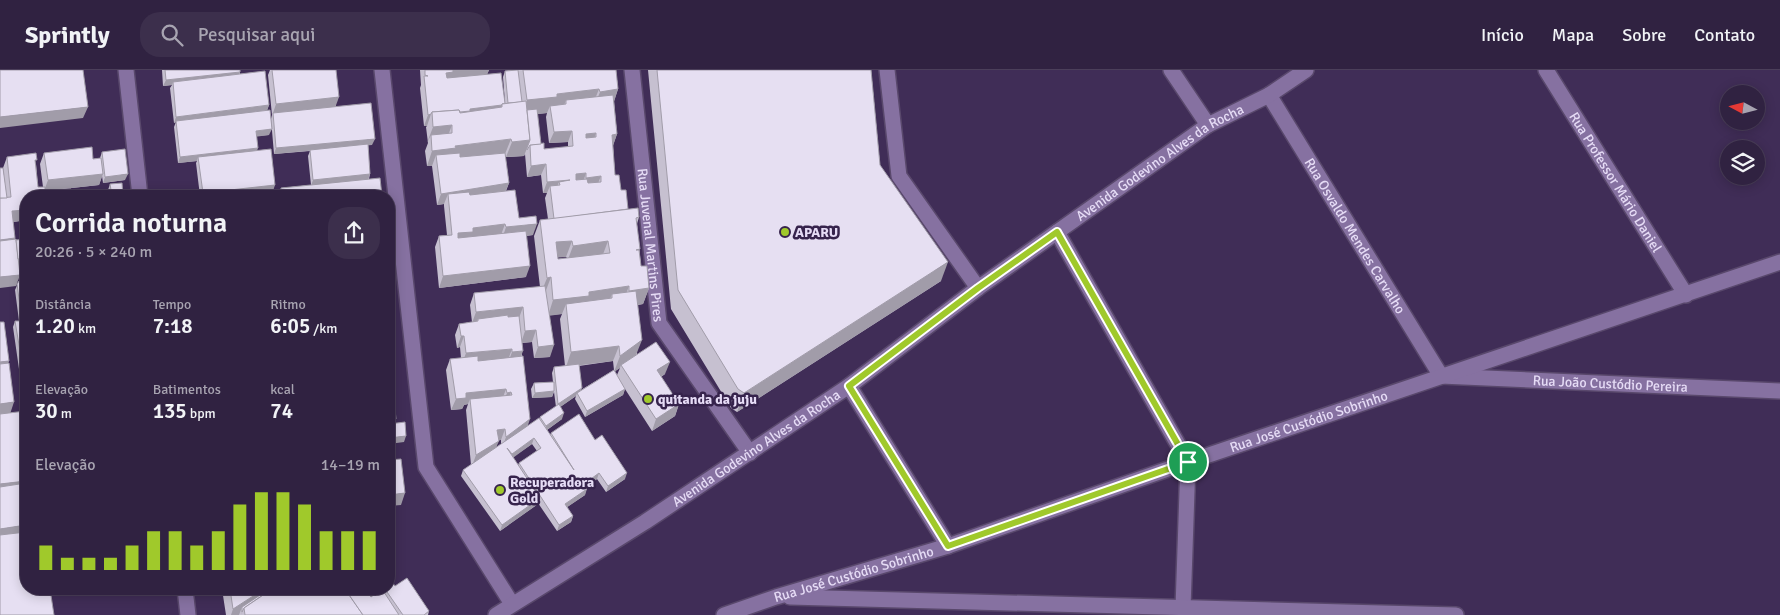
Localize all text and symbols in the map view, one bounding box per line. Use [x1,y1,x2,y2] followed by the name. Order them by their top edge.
[140,12,490,57] search box
[25,20,110,50] text: Sprintly
[158,21,186,49] icon: search
[198,23,316,47] text: Pesquisar aqui
[1481,24,1524,46] text: Início
[1552,24,1594,46] text: Mapa
[1622,24,1666,46] text: Sobre
[1694,24,1755,46] text: Contato
[1720,85,1765,130] north arrow
[1720,85,1765,185] map controls
[1073,101,1247,225] street label: Avenida Godevino Alves da Rocha
[1565,109,1665,256] street label: Rua Professor Mário Daniel
[1720,140,1765,185] button: layers
[1301,155,1409,317] street label: Rua Osvaldo Mendes Carvalho
[634,167,667,323] street label: Rua Juvenal Martins Pires
[35,206,227,240] text: Corrida noturna
[328,207,380,259] button: share
[795,224,838,241] place label: APARU
[779,226,791,238] marker: APARU
[35,242,152,262] text: 20:26 · 5 × 240 m
[35,296,91,313] text: Distância
[153,296,191,313] text: Tempo
[270,296,306,313] text: Ritmo
[35,313,75,339] text: 1.20
[153,313,193,339] text: 7:18
[270,313,310,339] text: 6:05
[75,320,96,337] text: km
[310,320,337,337] text: /km
[1532,372,1688,396] street label: Rua João Custódio Pereira
[35,381,88,398] text: Elevação
[153,381,221,398] text: Batimentos
[270,381,295,398] text: kcal
[669,386,844,511] street label: Avenida Godevino Alves da Rocha
[1228,387,1390,456] street label: Rua José Custódio Sobrinho
[658,391,757,408] place label: quitanda da juju
[642,393,654,405] marker: quitanda da juju
[35,398,58,424] text: 30
[153,398,187,424] text: 135
[270,398,293,424] text: 74
[58,405,72,422] text: m
[187,405,216,422] text: bpm
[1167,441,1209,483] pin
[1174,448,1202,476] icon: arrive
[35,455,96,475] text: Elevação
[321,455,380,475] text: 14–19 m
[510,474,594,507] place label: Recuperadora Gold
[494,484,506,496] marker: Recuperadora Gold
[772,543,936,606] street label: Rua José Custódio Sobrinho

